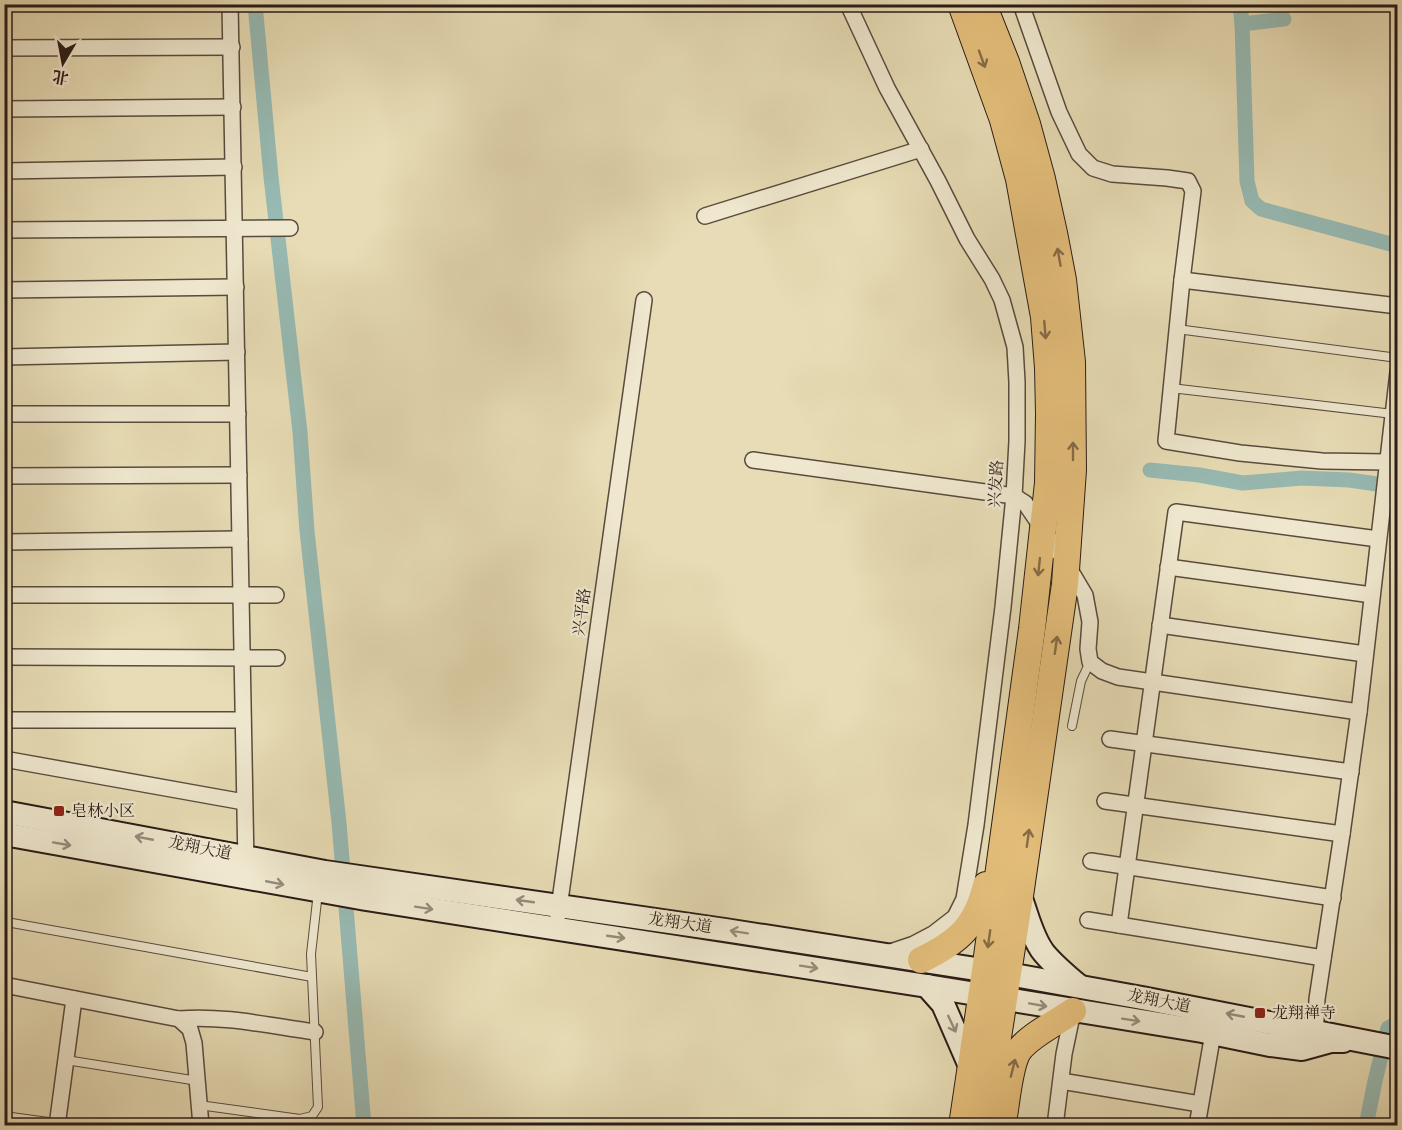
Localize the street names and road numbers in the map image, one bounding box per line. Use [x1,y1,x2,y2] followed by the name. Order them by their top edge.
[983,459,1009,509] street label: 兴发路
[568,587,596,637] street label: 兴平路
[166,831,234,865] street label: 龙翔大道
[647,908,713,938] street label: 龙翔大道
[1125,984,1193,1018] street label: 龙翔大道

